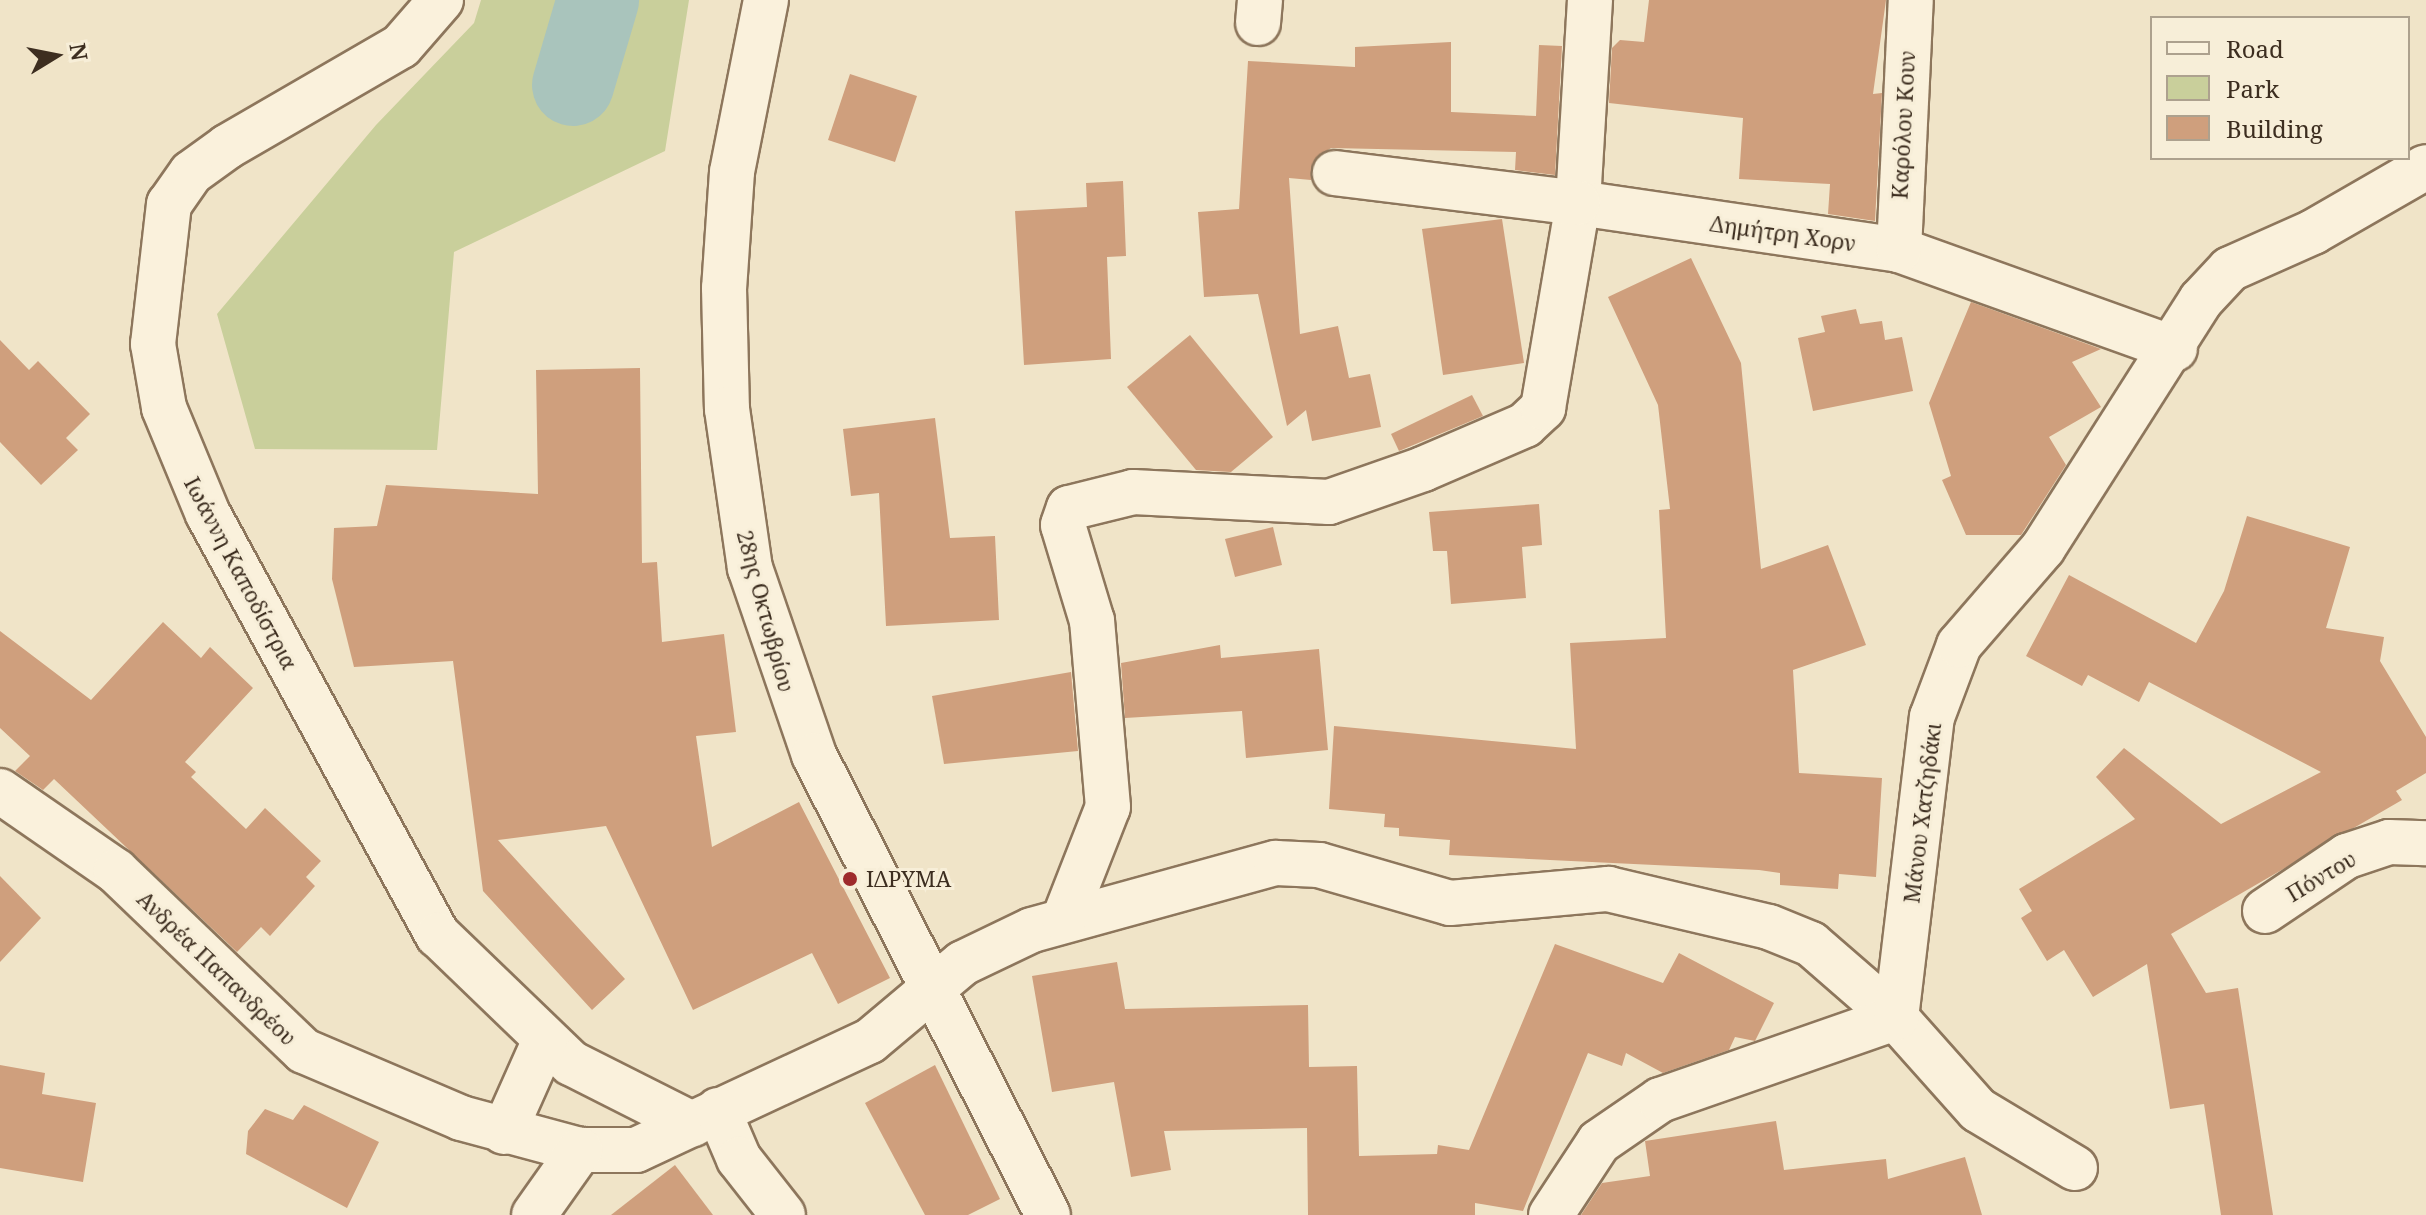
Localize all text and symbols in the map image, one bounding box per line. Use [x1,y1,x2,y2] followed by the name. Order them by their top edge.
[16,16,96,96] north arrow
[2150,16,2410,160] legend
[2226,32,2284,65] text: Road
[63,41,96,63] text: N
[1886,50,1920,200] street label: Καρόλου Κουν
[2226,72,2279,105] text: Park
[2226,112,2323,145] text: Building
[1708,210,1858,256] street label: Δημήτρη Χορν
[179,472,303,674] street label: Ιωάννη Καποδίστρια
[732,527,800,695] street label: 28ης Οκτωβρίου
[1898,721,1946,905] street label: Μάνου Χατζηδάκι
[2281,845,2361,907] street label: Πόντου
[866,866,951,892] place label: ΙΔΡΥΜΑ
[841,870,859,888] marker: ΙΔΡΥΜΑ
[132,885,302,1051] street label: Ανδρέα Παπανδρέου

